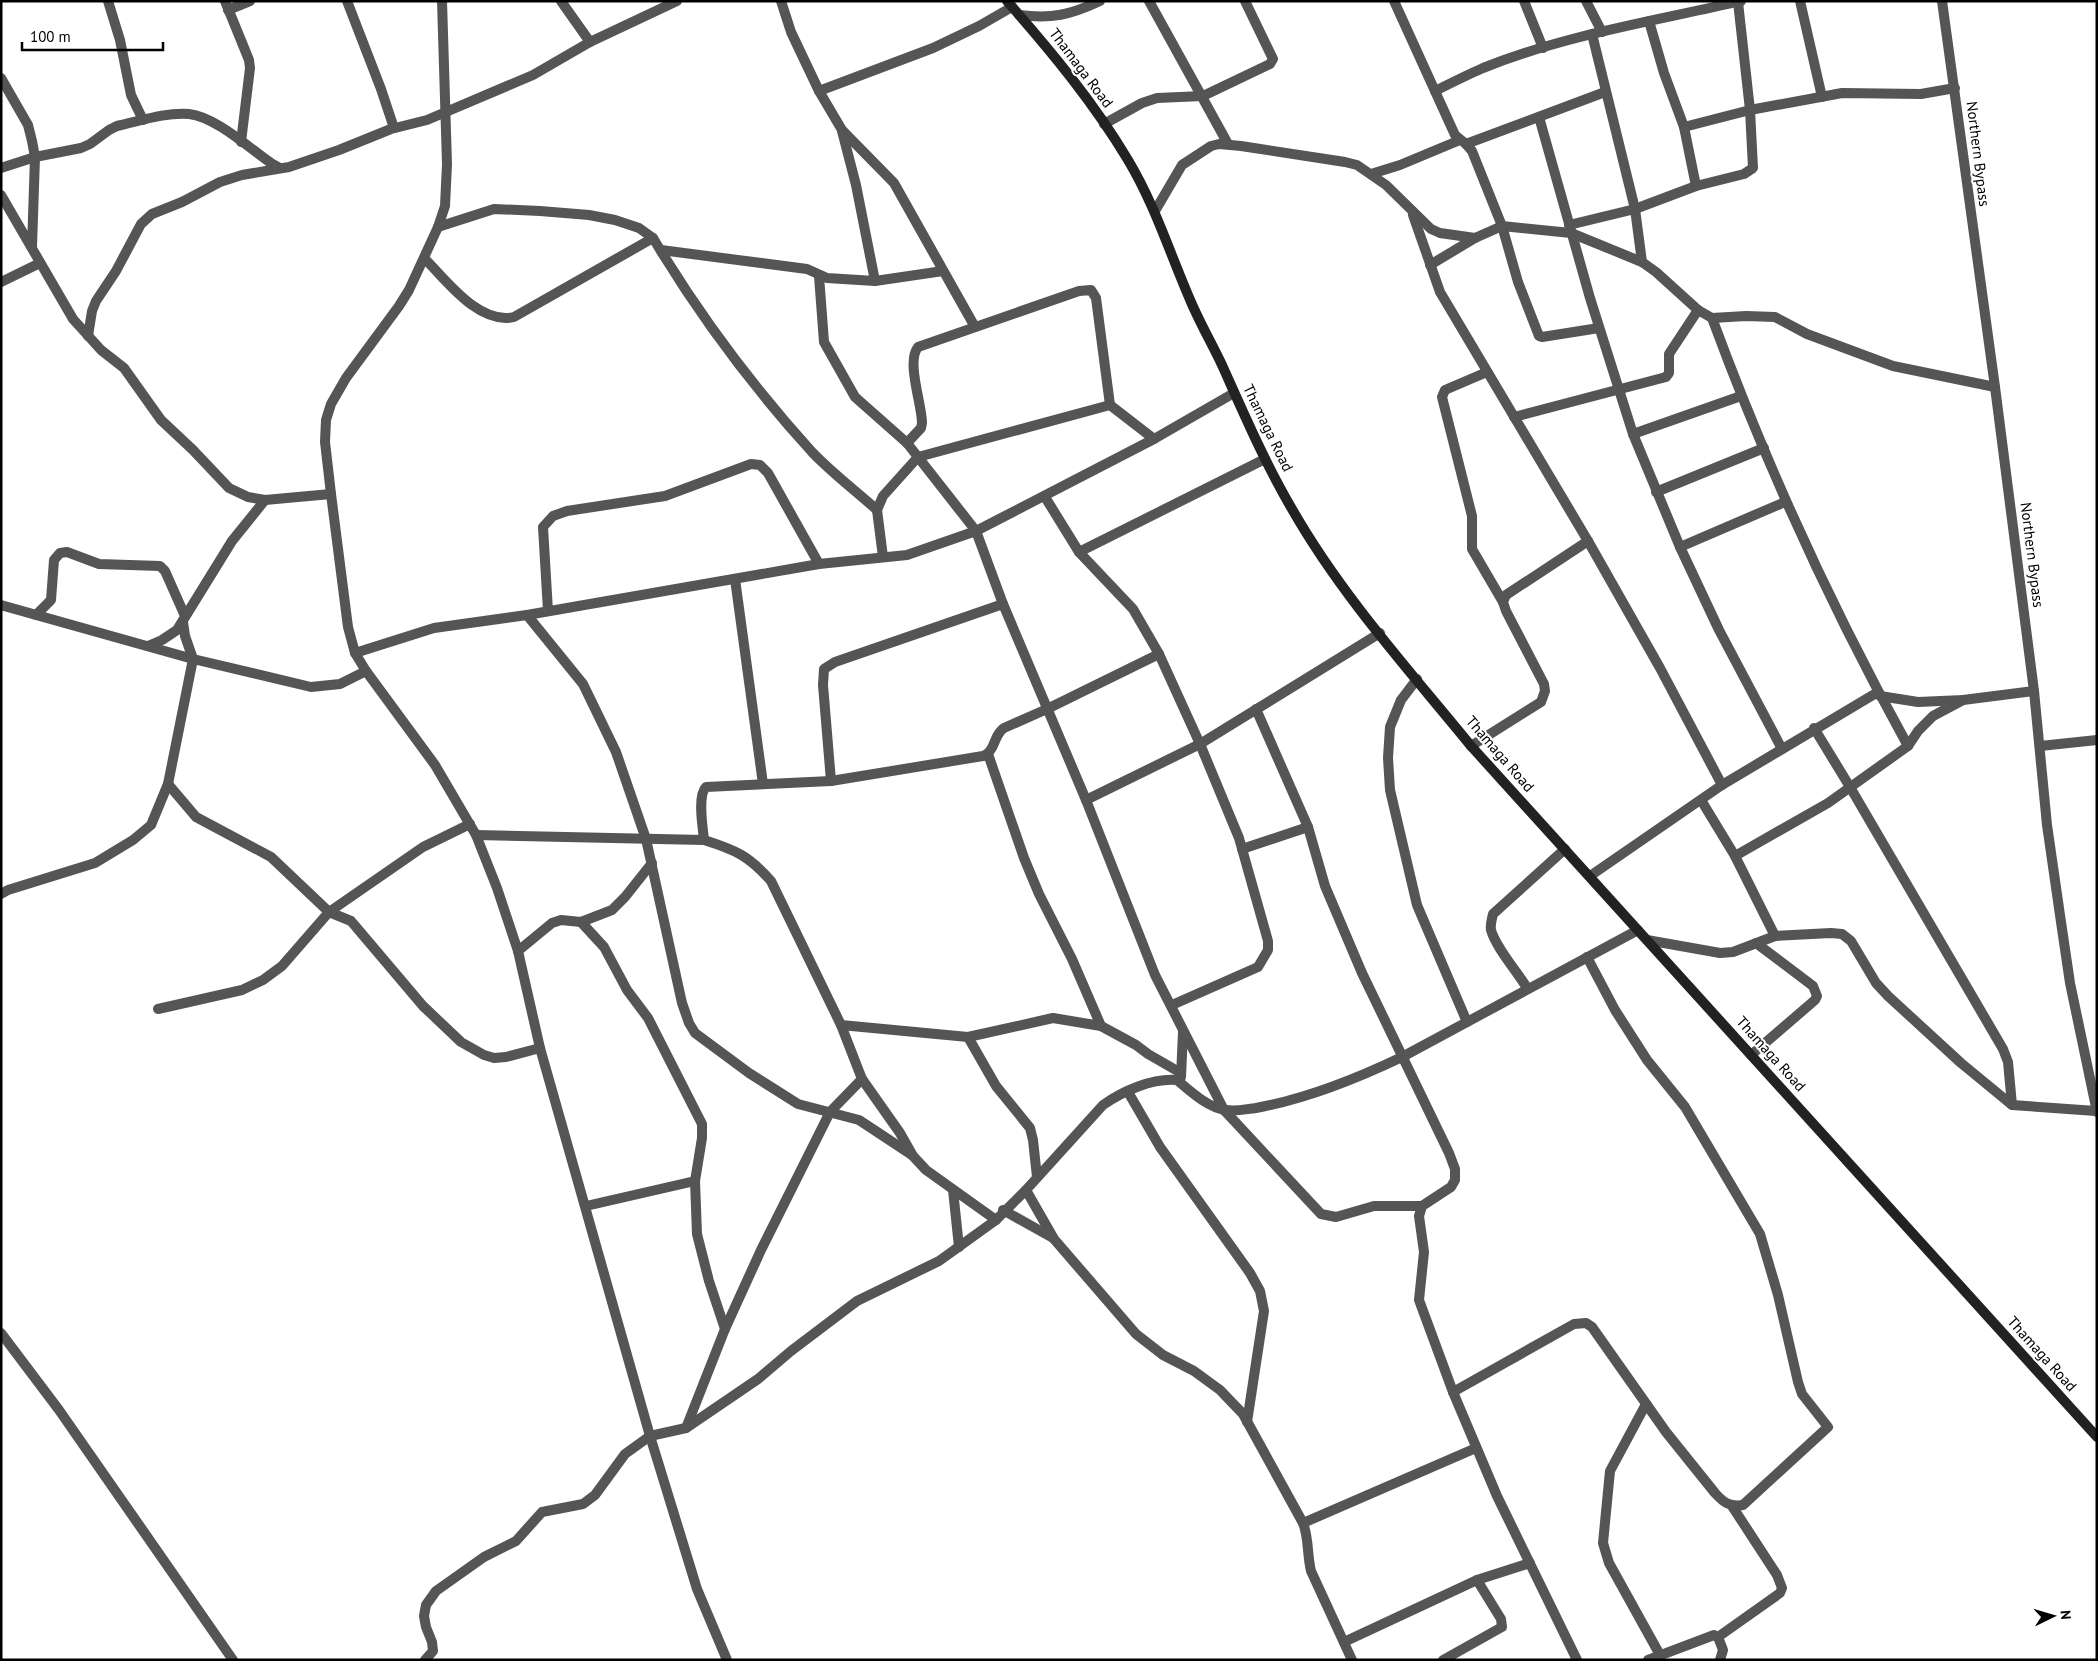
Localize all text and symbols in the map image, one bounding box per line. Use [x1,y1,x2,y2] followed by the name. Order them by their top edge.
[22,20,164,52] scale bar
[1045,24,1118,111] street label: Thamaga Road
[30,27,71,46] text: 100 m
[1963,100,1994,208] street label: Northern Bypass
[1239,381,1298,475] street label: Thamaga Road
[2017,501,2048,609] street label: Northern Bypass
[1462,712,1539,796] street label: Thamaga Road
[1733,1012,1810,1095] street label: Thamaga Road
[2004,1312,2081,1395] street label: Thamaga Road
[2028,1591,2078,1641] north arrow
[2057,1609,2075,1620] text: N

